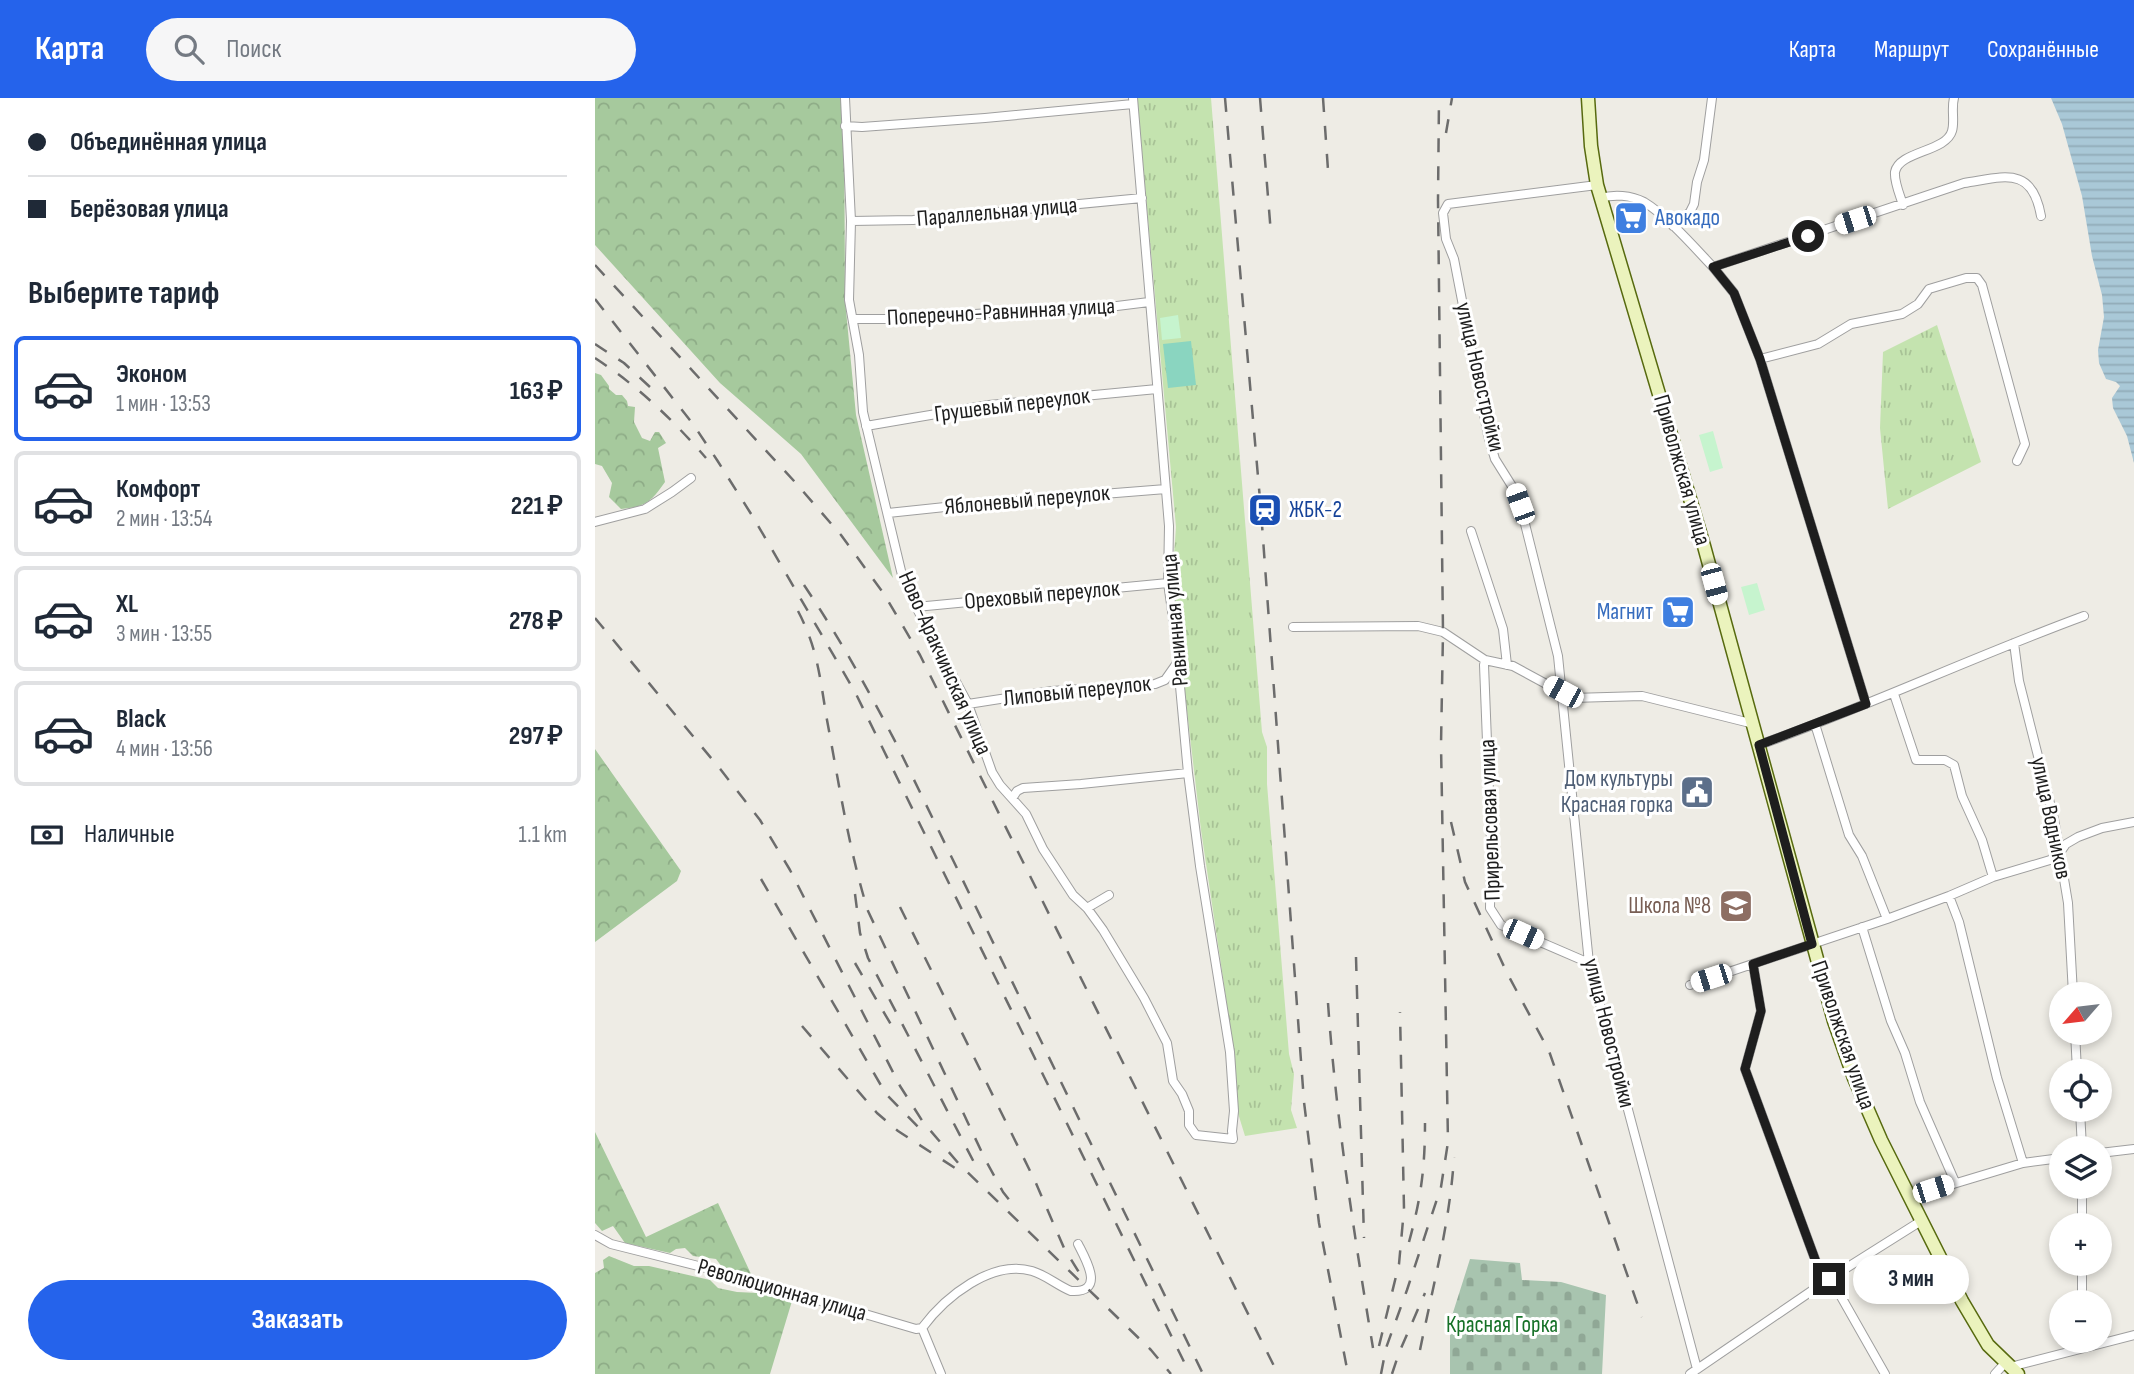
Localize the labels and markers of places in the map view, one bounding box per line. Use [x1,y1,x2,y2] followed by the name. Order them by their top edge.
[1612,199,1650,237] supermarket icon: Авокадо
[1654,204,1720,232] place label: Авокадо
[1246,491,1284,529] station icon: ЖБК-2
[1289,496,1342,524] place label: ЖБК-2
[1659,593,1697,631] supermarket icon: Магнит
[1597,598,1653,626] place label: Магнит
[1561,765,1673,819] place label: Дом культуры Красная горка
[1678,773,1716,811] public building icon: Дом культуры Красная горка
[1717,887,1755,925] school or university icon: Школа №8
[1628,892,1711,920] place label: Школа №8

